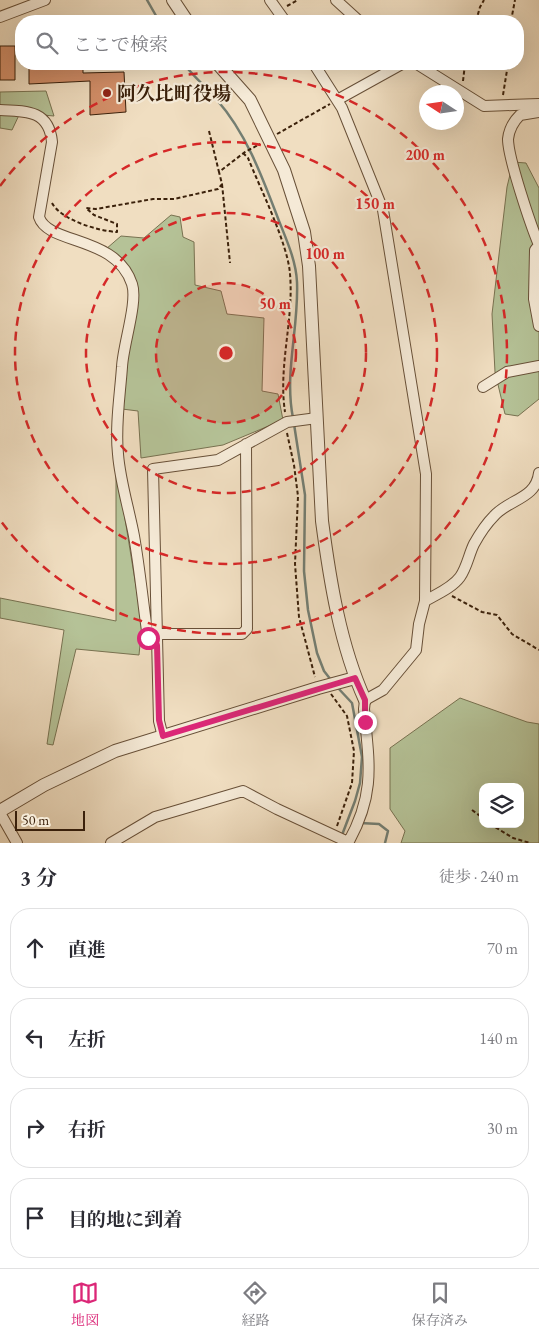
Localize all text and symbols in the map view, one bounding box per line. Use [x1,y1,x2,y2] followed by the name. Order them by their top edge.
[15,15,524,70] search box
[33,29,61,57] icon: search
[73,32,168,57] text: ここで検索
[117,81,231,106] place label: 阿久比町役場
[419,85,464,130] north arrow
[101,87,113,99] marker: 阿久比町役場
[405,145,445,164] text: 200 m
[355,194,395,213] text: 150 m
[305,244,345,263] text: 100 m
[259,294,291,313] text: 50 m
[217,344,235,362] centre of rings
[137,627,160,650] route start
[354,711,377,734] route end
[479,783,524,828] map controls
[479,783,524,828] button: layers
[15,808,85,831] scale bar
[22,811,49,829] text: 50 m
[20,864,57,891] text: 3 分
[439,866,519,887] text: 徒歩 · 240 m
[21,934,49,962] icon: ahead
[68,937,106,962] text: 直進
[487,938,518,959] text: 70 m
[21,1024,49,1052] icon: left
[68,1027,106,1052] text: 左折
[479,1028,518,1049] text: 140 m
[21,1114,49,1142] icon: right
[68,1117,106,1142] text: 右折
[487,1118,518,1139] text: 30 m
[21,1204,49,1232] icon: arrive
[68,1207,182,1232] text: 目的地に到着
[71,1279,99,1329] tab: 地図
[241,1279,269,1329] tab: 経路
[412,1279,468,1329] tab: 保存済み

